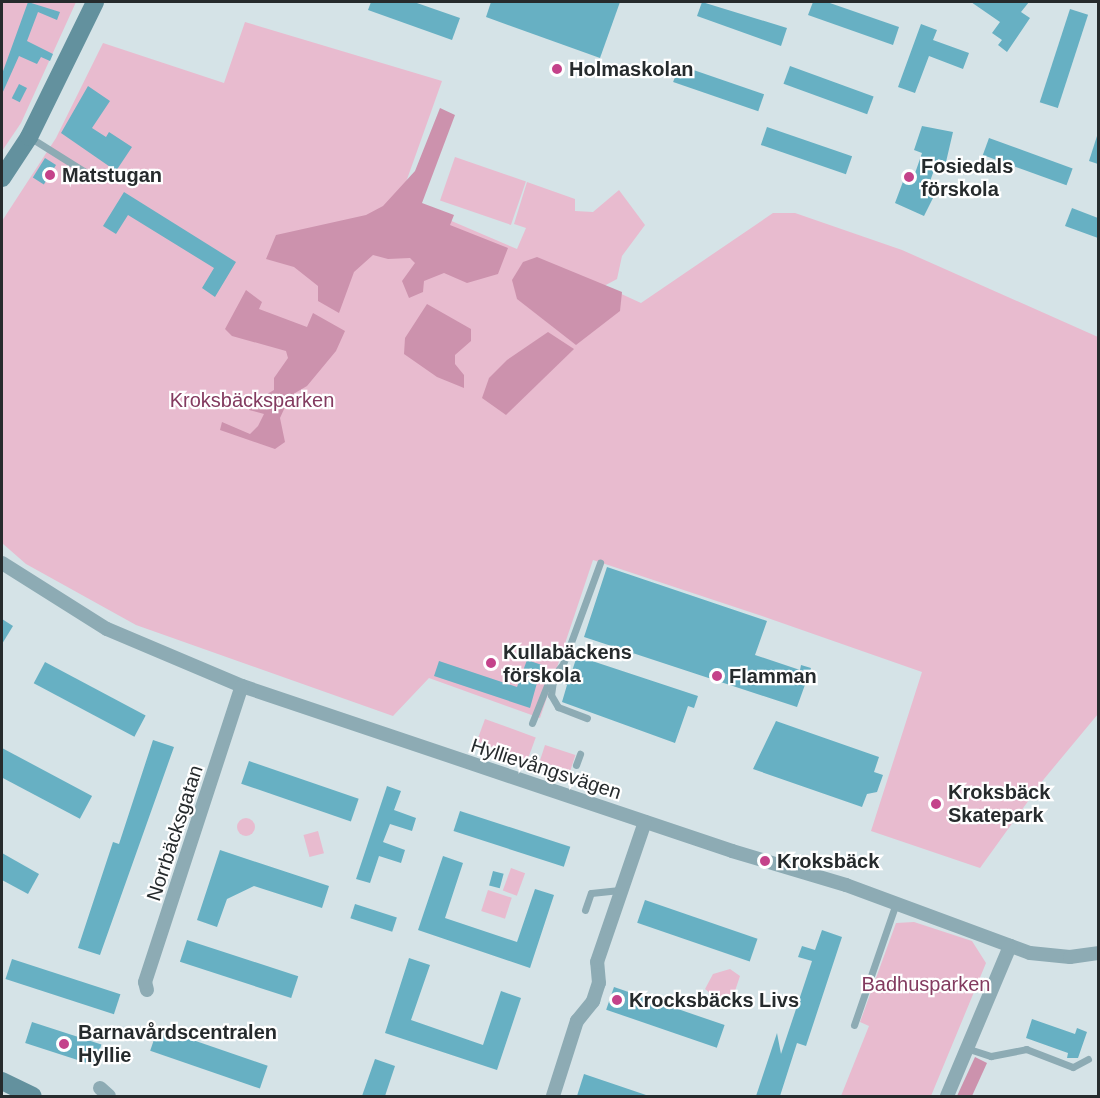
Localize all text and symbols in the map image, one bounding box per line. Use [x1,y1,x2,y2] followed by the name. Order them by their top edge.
[569,57,693,81] place label: Holmaskolan
[550,62,564,76] marker: Holmaskolan
[921,154,1013,201] place label: Fosiedals förskola
[62,163,162,187] place label: Matstugan
[43,168,57,182] marker: Matstugan
[902,170,916,184] marker: Fosiedals förskola
[170,388,334,412] park label: Kroksbäcksparken
[503,640,632,687] place label: Kullabäckens förskola
[484,656,498,670] marker: Kullabäckens förskola
[729,664,817,688] place label: Flamman
[710,669,724,683] marker: Flamman
[468,733,624,805] street label: Hyllievångsvägen
[142,762,208,904] street label: Norrbäcksgatan
[948,780,1050,827] place label: Kroksbäck Skatepark
[929,797,943,811] marker: Kroksbäck Skatepark
[777,849,879,873] place label: Kroksbäck
[758,854,772,868] marker: Kroksbäck
[862,972,990,996] park label: Badhusparken
[629,988,799,1012] place label: Krocksbäcks Livs
[610,993,624,1007] marker: Krocksbäcks Livs
[78,1020,277,1067] place label: Barnavårdscentralen Hyllie
[55,1035,73,1053] marker: Barnavårdscentralen Hyllie

